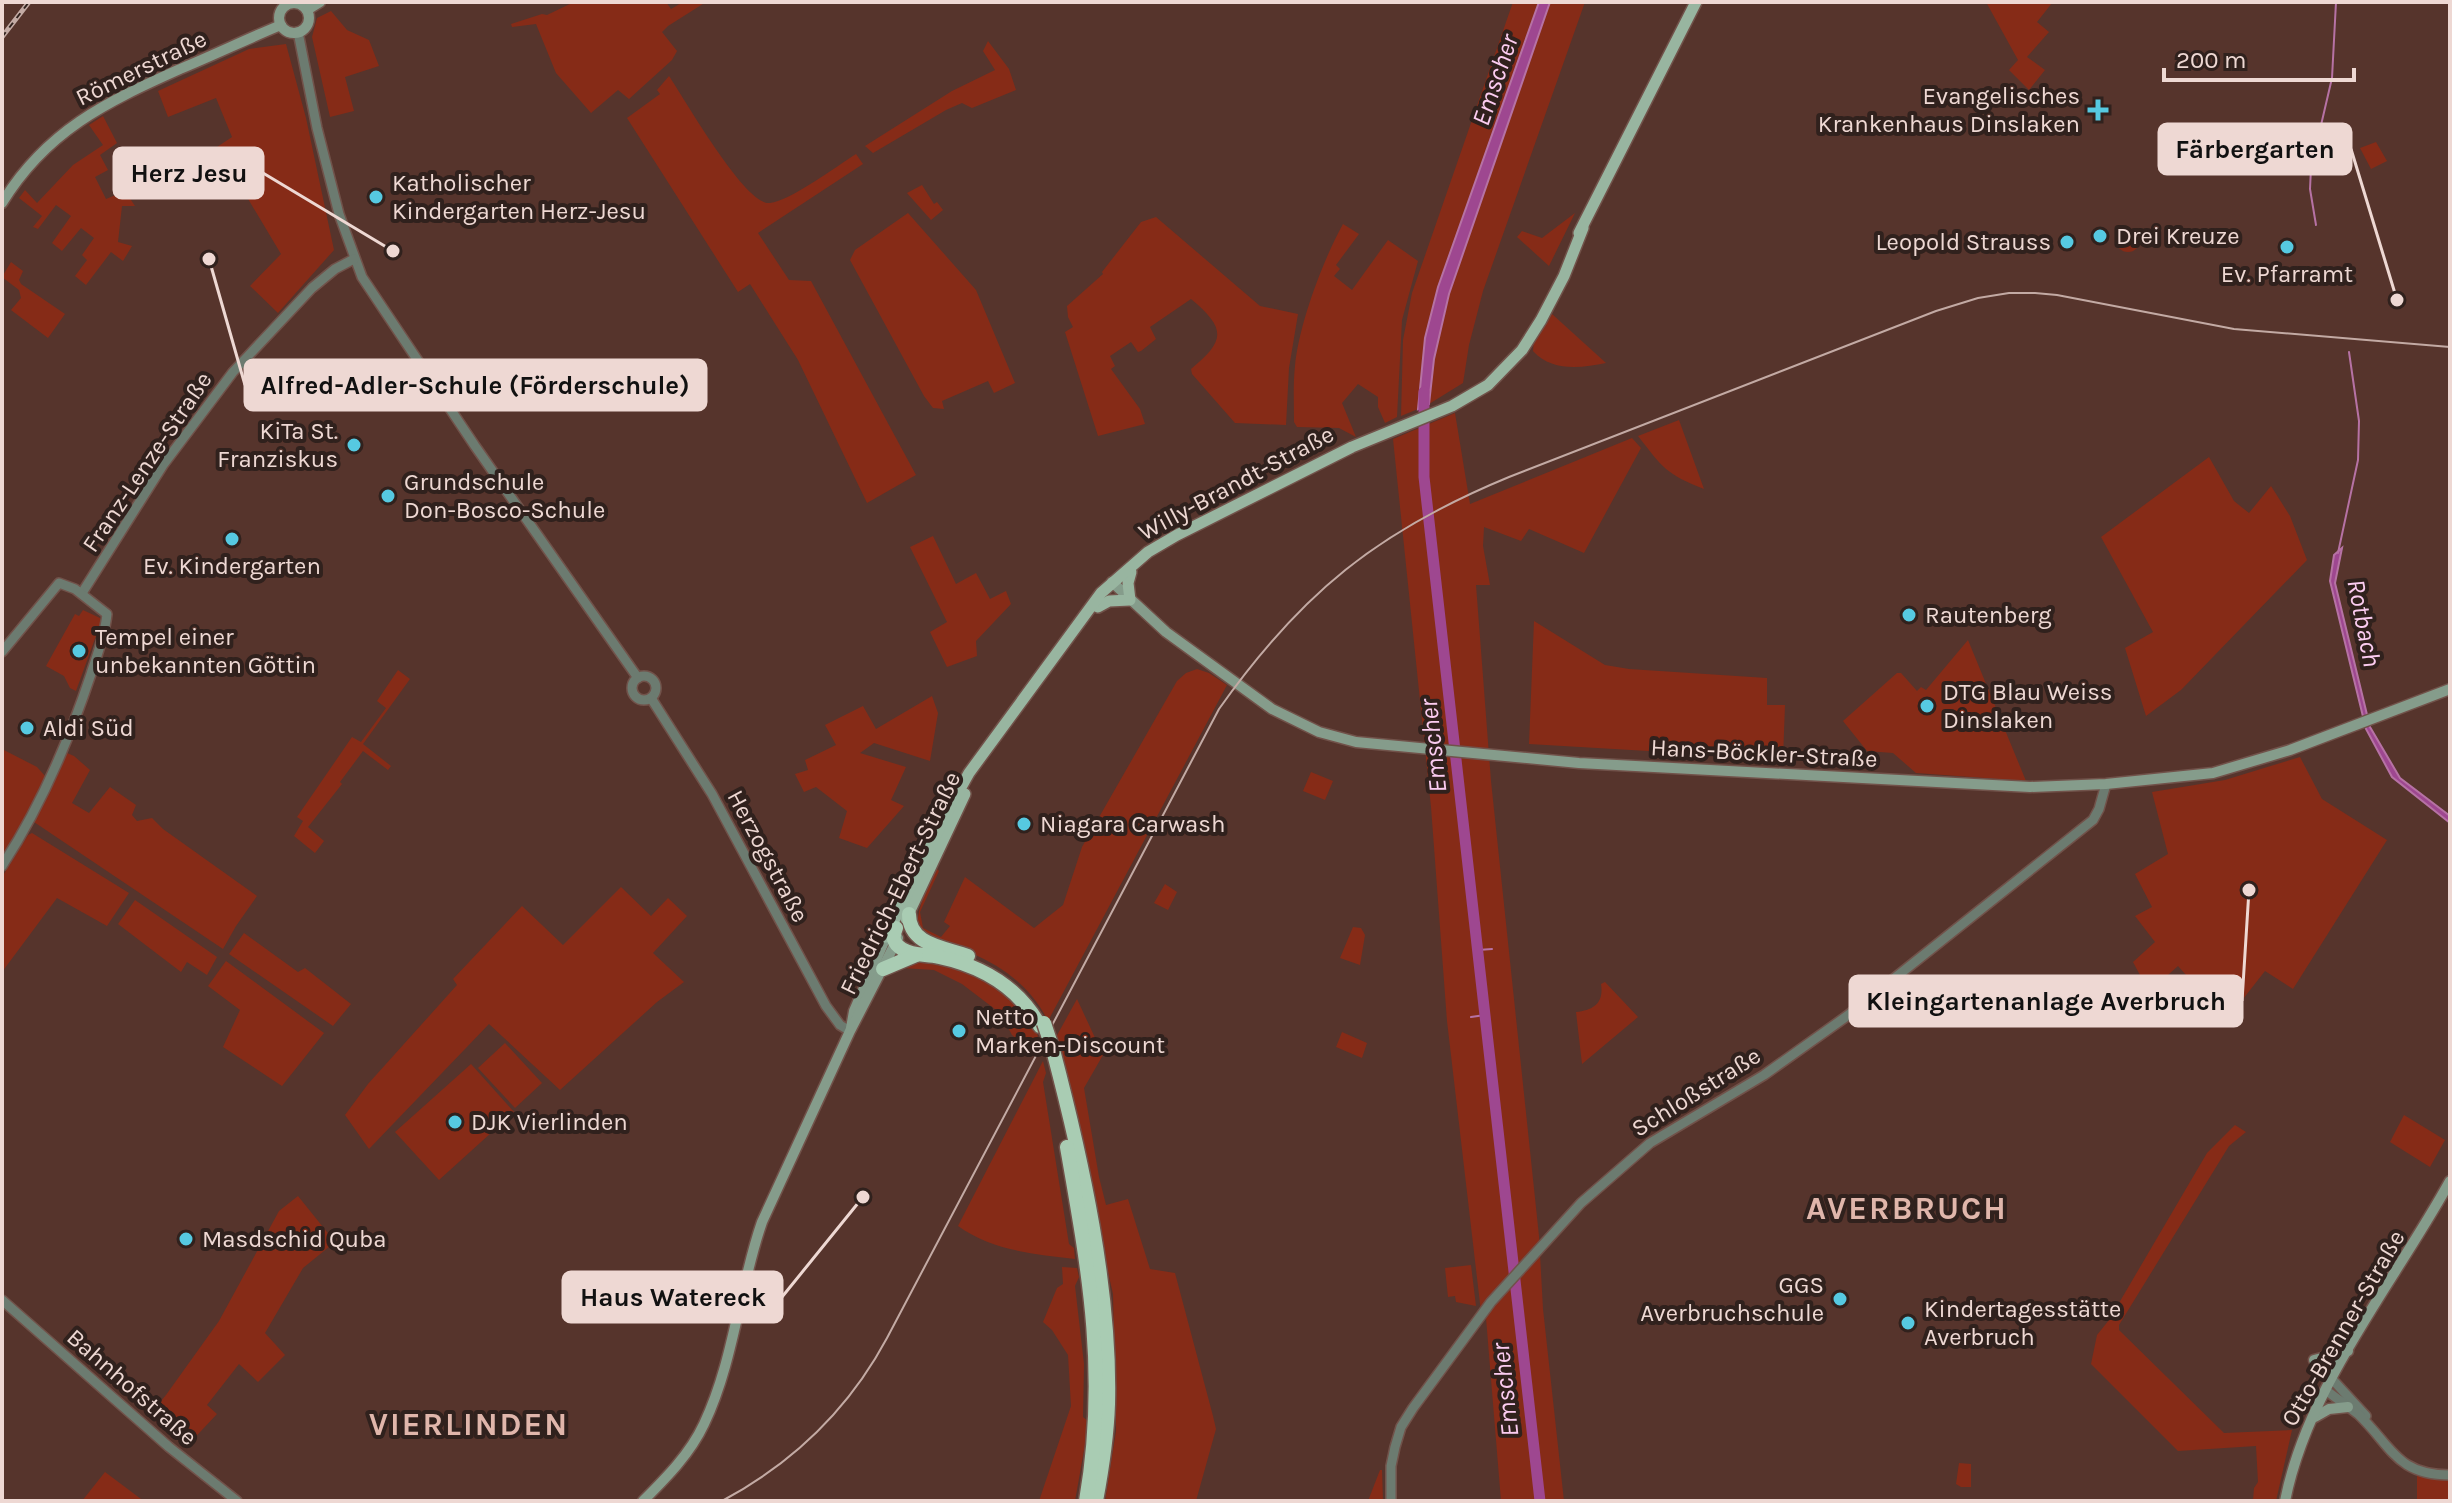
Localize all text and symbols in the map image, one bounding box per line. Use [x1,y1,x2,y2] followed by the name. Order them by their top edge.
[71,24,211,112] street label: Römerstraße
[1465,29,1525,130] water label: Emscher
[2164,32,2354,82] scale bar
[2176,46,2247,74] text: 200 m
[1818,82,2080,138] place label: Evangelisches Krankenhaus Dinslaken
[2087,99,2109,121] marker: Evangelisches Krankenhaus Dinslaken
[2159,124,2351,174] callout: Färbergarten
[2175,134,2335,165] text: Färbergarten
[114,148,263,198] callout: Herz Jesu
[130,158,248,189] text: Herz Jesu
[392,169,646,225] place label: Katholischer Kindergarten Herz-Jesu
[367,188,385,206] marker: Katholischer Kindergarten Herz-Jesu
[2116,222,2240,250] place label: Drei Kreuze
[2091,227,2109,245] marker: Drei Kreuze
[1875,228,2051,256] place label: Leopold Strauss
[2058,233,2076,251] marker: Leopold Strauss
[2278,238,2296,256] marker: Ev. Pfarramt
[2221,260,2353,288] place label: Ev. Pfarramt
[245,360,706,410] callout: Alfred-Adler-Schule (Förderschule)
[76,367,218,557] street label: Franz-Lenze-Straße
[260,370,690,401] text: Alfred-Adler-Schule (Förderschule)
[217,417,338,473] place label: KiTa St. Franziskus
[1134,420,1338,546] street label: Willy-Brandt-Straße
[345,436,363,454] marker: KiTa St. Franziskus
[404,468,605,524] place label: Grundschule Don-Bosco-Schule
[379,487,397,505] marker: Grundschule Don-Bosco-Schule
[223,530,241,548] marker: Ev. Kindergarten
[143,552,321,580] place label: Ev. Kindergarten
[2340,576,2388,670] water label: Rotbach
[1925,601,2052,629] place label: Rautenberg
[1900,606,1918,624] marker: Rautenberg
[95,623,316,679] place label: Tempel einer unbekannten Göttin
[70,642,88,660] marker: Tempel einer unbekannten Göttin
[1943,678,2112,734] place label: DTG Blau Weiss Dinslaken
[1413,696,1453,795] water label: Emscher
[1918,697,1936,715] marker: DTG Blau Weiss Dinslaken
[43,714,134,742] place label: Aldi Süd
[18,719,36,737] marker: Aldi Süd
[1650,733,1878,773] street label: Hans-Böckler-Straße
[834,767,966,999] street label: Friedrich-Ebert-Straße
[721,785,815,927] street label: Herzogstraße
[1040,810,1225,838] place label: Niagara Carwash
[1015,815,1033,833] marker: Niagara Carwash
[1850,976,2242,1026] callout: Kleingartenanlage Averbruch
[1866,986,2226,1017] text: Kleingartenanlage Averbruch
[975,1003,1165,1059] place label: Netto Marken-Discount
[950,1022,968,1040] marker: Netto Marken-Discount
[1626,1041,1766,1143] street label: Schloßstraße
[471,1108,628,1136] place label: DJK Vierlinden
[446,1113,464,1131] marker: DJK Vierlinden
[1806,1190,2008,1227] district label: AVERBRUCH
[202,1225,387,1253] place label: Masdschid Quba
[2275,1225,2411,1431] street label: Otto-Brenner-Straße
[177,1230,195,1248] marker: Masdschid Quba
[1640,1271,1824,1327] place label: GGS Averbruchschule
[563,1272,782,1322] callout: Haus Watereck
[580,1282,766,1313] text: Haus Watereck
[1831,1290,1849,1308] marker: GGS Averbruchschule
[1924,1295,2121,1351] place label: Kindertagesstätte Averbruch
[1899,1314,1917,1332] marker: Kindertagesstätte Averbruch
[61,1323,203,1451] street label: Bahnhofstraße
[1485,1340,1525,1439] water label: Emscher
[369,1406,569,1443] district label: VIERLINDEN

